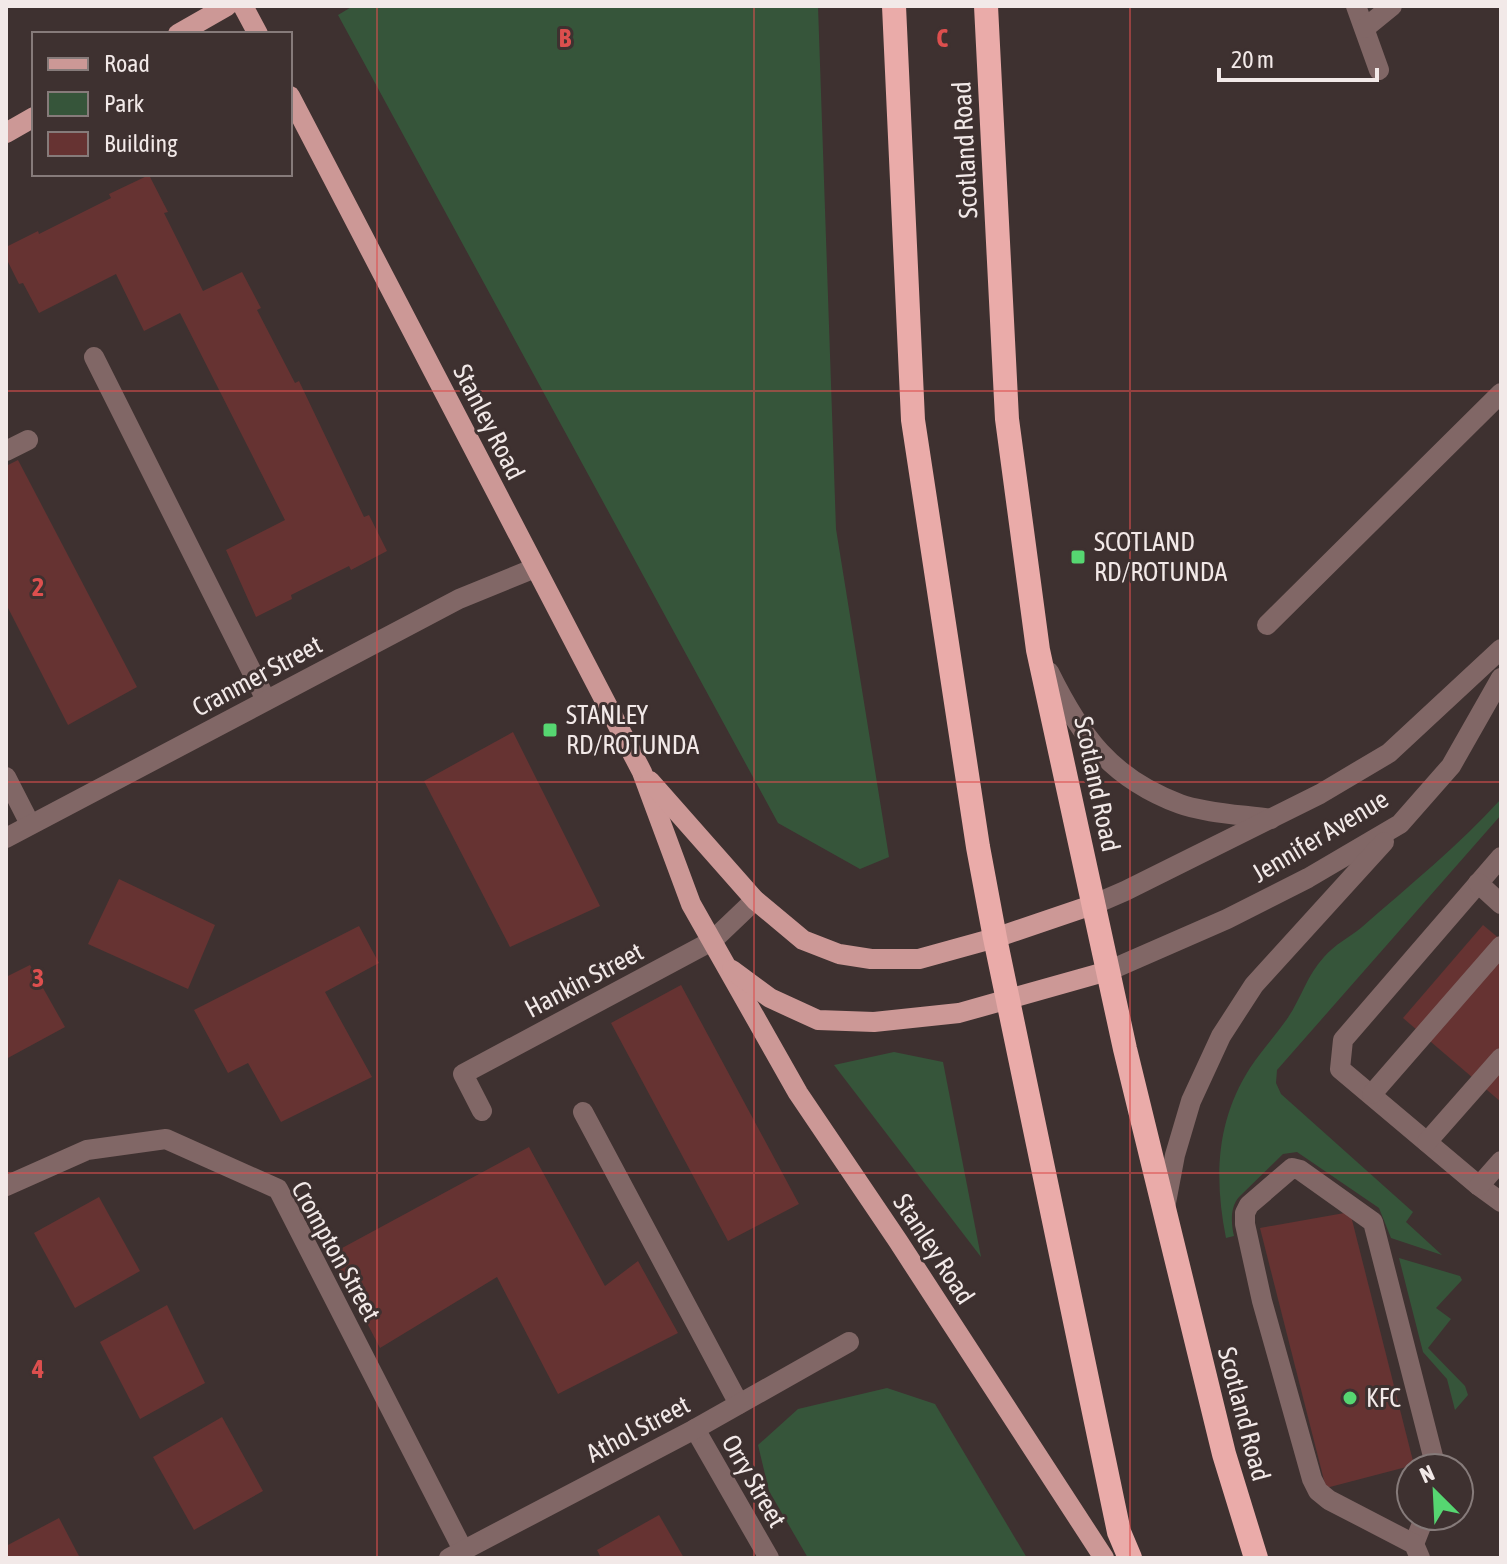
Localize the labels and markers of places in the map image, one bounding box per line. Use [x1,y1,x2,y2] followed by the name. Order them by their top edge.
[1094,527,1227,587] place label: SCOTLAND RD/ROTUNDA
[1069,548,1087,566] marker: SCOTLAND RD/ROTUNDA
[566,700,699,760] place label: STANLEY RD/ROTUNDA
[541,721,559,739] marker: STANLEY RD/ROTUNDA
[1366,1383,1401,1413] place label: KFC
[1341,1389,1359,1407] marker: KFC

